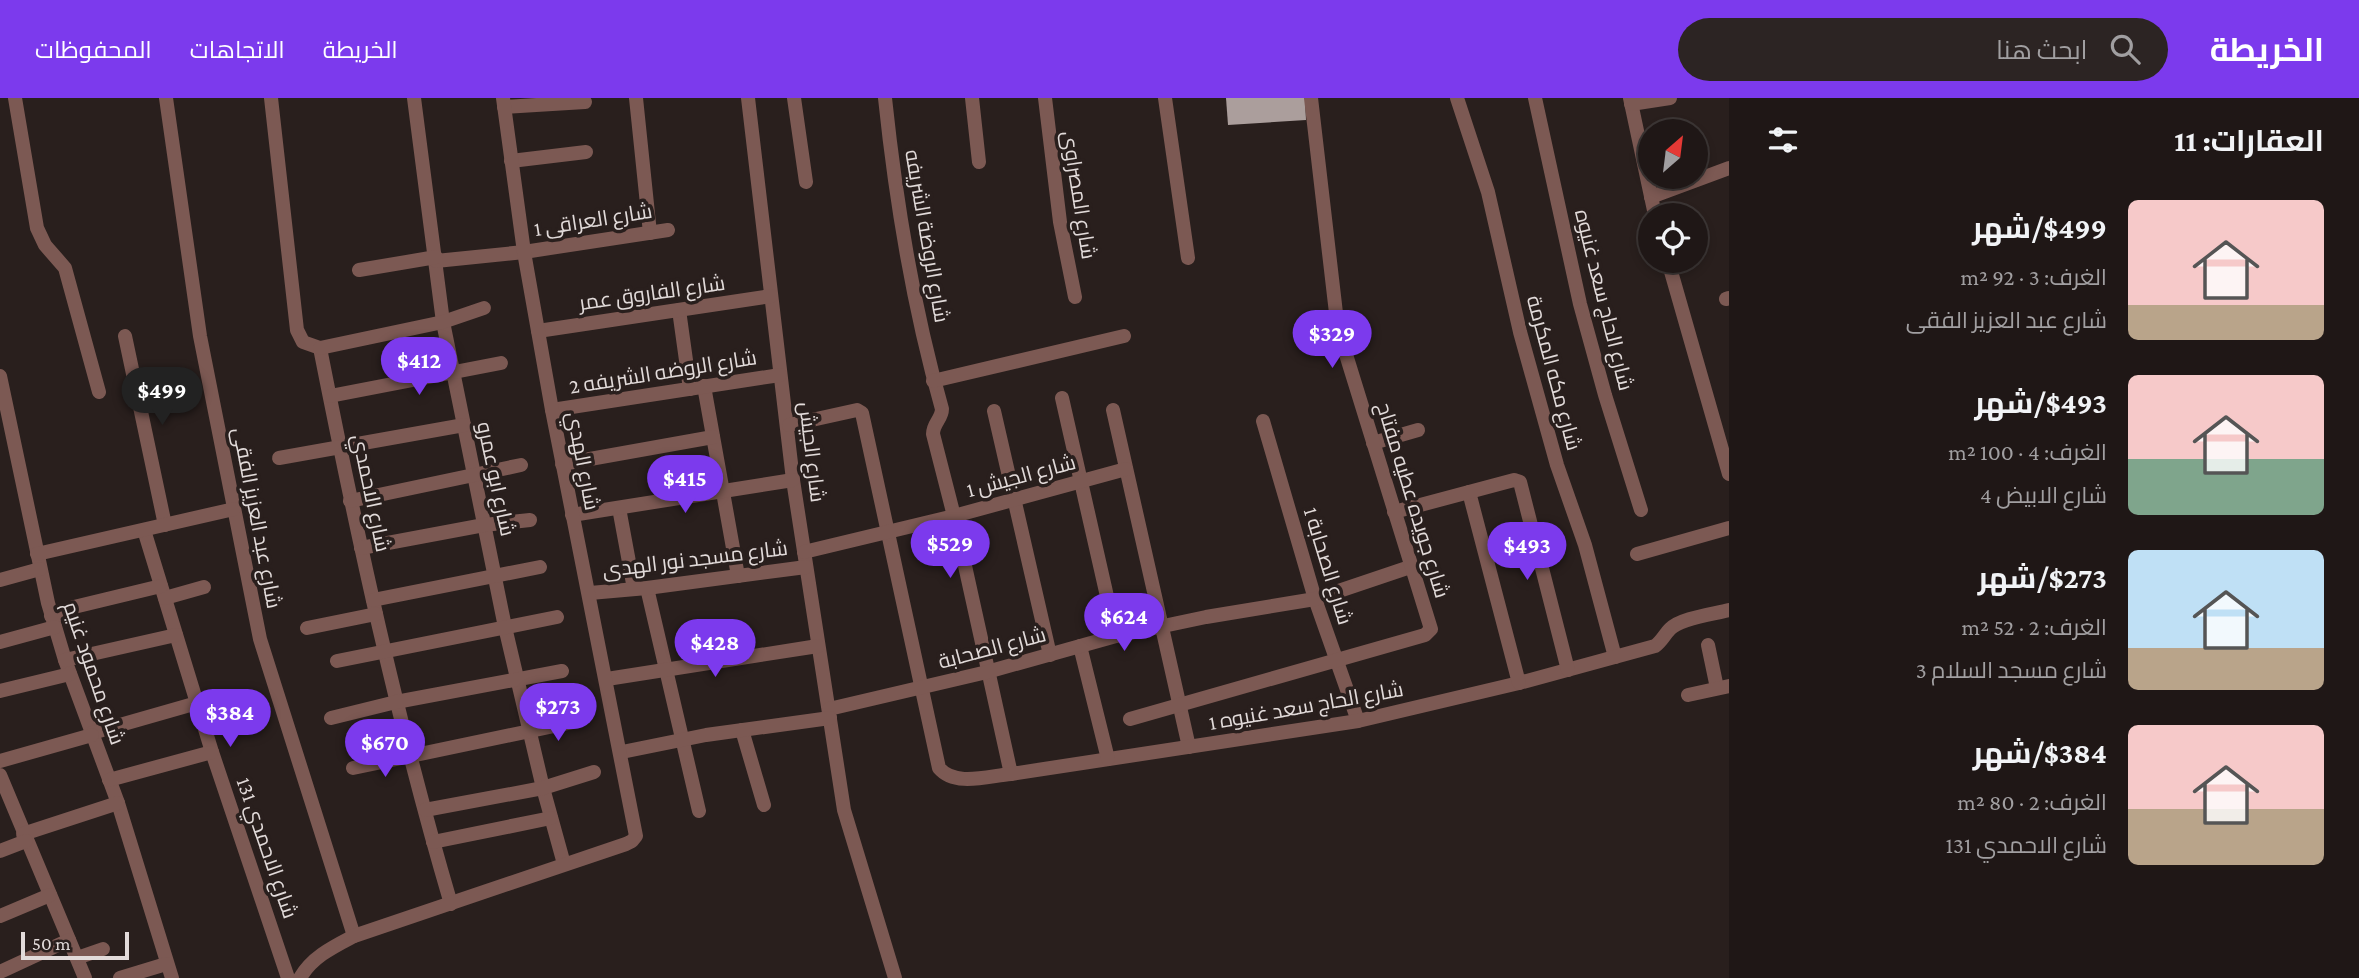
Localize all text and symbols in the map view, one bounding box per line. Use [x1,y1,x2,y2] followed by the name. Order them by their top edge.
[1678,18,2168,81] search box
[2106,30,2144,68] icon: search
[2210,31,2324,68] text: الخريطة
[35,36,152,63] text: المحفوظات
[190,36,285,63] text: الاتجاهات
[323,36,398,63] text: الخريطة
[1996,36,2088,65] text: ابحث هنا
[1638,119,1708,189] north arrow
[1638,119,1708,273] map controls
[1764,121,1802,159] icon: filters
[2174,124,2324,157] text: العقارات: 11
[1055,129,1101,261] street label: شارع المصراوى
[898,148,954,325] street label: شارع الروضة الشريفه
[532,199,654,243] street label: شارع العراقى 1
[1638,203,1708,273] button: locate
[1568,207,1638,394] street label: شارع الحاج سعد غنيوه
[1972,211,2107,244] text: $499/شهر
[2184,228,2268,312] icon: home
[1960,264,2107,290] text: الغرف: 3 · 92 m²
[576,271,727,317] street label: شارع الفاروق عمر
[1520,293,1586,454] street label: شارع مكه المكرمة
[1906,307,2107,333] text: شارع عبد العزيز الفقى
[1291,310,1373,370] pin: $329
[1309,320,1355,346] text: $329
[378,338,460,397] pin: $412
[568,345,759,401] street label: شارع الروضه الشريفه 2
[397,347,441,373] text: $412
[121,368,203,427] pin: $499
[138,377,186,403] text: $499
[1975,386,2107,419] text: $493/شهر
[1370,399,1454,601] street label: شارع جويده عطيه مفتاح
[792,400,830,504] street label: شارع الجيش
[2184,403,2268,487] icon: home
[558,410,604,513] street label: شارع الهدي
[470,420,520,539] street label: شارع ابو عمرو
[226,425,286,611] street label: شارع عبد العزيز الفقى
[343,432,395,555] street label: شارع الاحمدي
[1948,439,2107,465] text: الغرف: 4 · 100 m²
[964,450,1079,504] street label: شارع الجيش 1
[644,456,726,515] pin: $415
[663,465,707,491] text: $415
[1980,482,2107,508] text: شارع الابيض 4
[1297,504,1357,628] street label: شارع الصحابة 1
[909,520,991,580] pin: $529
[1486,522,1568,582] pin: $493
[927,530,973,556] text: $529
[1503,532,1551,558] text: $493
[601,536,789,584] street label: شارع مسجد نور الهدى
[1978,561,2107,594] text: $273/شهر
[2184,578,2268,662] icon: home
[1083,594,1165,653] pin: $624
[56,598,130,748] street label: شارع محمود غنيم
[1100,603,1148,629] text: $624
[1961,614,2107,640] text: الغرف: 2 · 52 m²
[674,620,756,679] pin: $428
[935,622,1049,676] street label: شارع الصحابة
[691,629,739,655] text: $428
[1916,657,2107,683] text: شارع مسجد السلام 3
[1207,677,1405,737] street label: شارع الحاج سعد غنيوه 1
[517,684,599,743] pin: $273
[189,690,271,749] pin: $384
[536,693,580,719] text: $273
[206,699,254,725] text: $384
[344,720,426,779] pin: $670
[361,729,409,755] text: $670
[1973,736,2107,769] text: $384/شهر
[2184,753,2268,837] icon: home
[228,774,302,923] street label: شارع الاحمدي 131
[1957,789,2107,815] text: الغرف: 2 · 80 m²
[1945,832,2107,858] text: شارع الاحمدي 131
[21,929,130,961] scale bar
[32,933,71,954] text: 50 m

